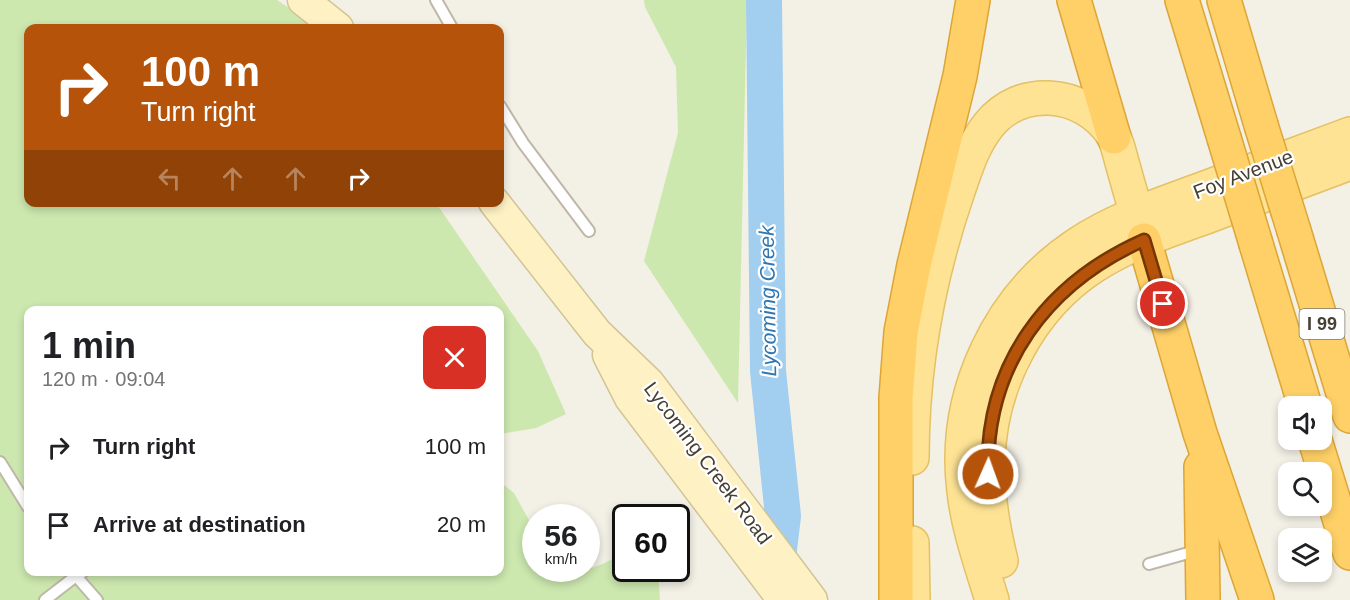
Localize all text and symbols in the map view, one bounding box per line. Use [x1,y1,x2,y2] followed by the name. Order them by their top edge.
[42,48,120,126] icon: right
[141,48,260,95] text: 100 m
[141,97,256,127] text: Turn right
[1190,145,1296,203] street label: Foy Avenue
[153,162,186,195] icon: left
[216,162,249,195] icon: ahead
[279,162,312,195] icon: ahead
[342,162,375,195] icon: right
[755,224,780,377] water label: Lycoming Creek
[1137,278,1188,329] pin
[1146,287,1179,320] icon: arrive
[1300,309,1344,339] road number: I 99
[42,325,136,366] text: 1 min
[423,326,486,389] button: close
[42,368,165,390] text: 120 m · 09:04
[640,378,776,548] street label: Lycoming Creek Road
[1278,396,1332,582] map controls
[1278,396,1332,450] button: sound
[42,431,75,464] icon: right
[93,434,195,459] text: Turn right
[425,434,486,459] text: 100 m
[956,442,1020,506] position arrow
[1278,462,1332,516] button: search
[612,504,690,582] speed limit sign: 60
[42,509,75,542] icon: arrive
[93,512,306,537] text: Arrive at destination
[437,512,486,537] text: 20 m
[544,519,578,552] text: 56
[1278,528,1332,582] button: layers
[545,550,577,567] text: km/h

